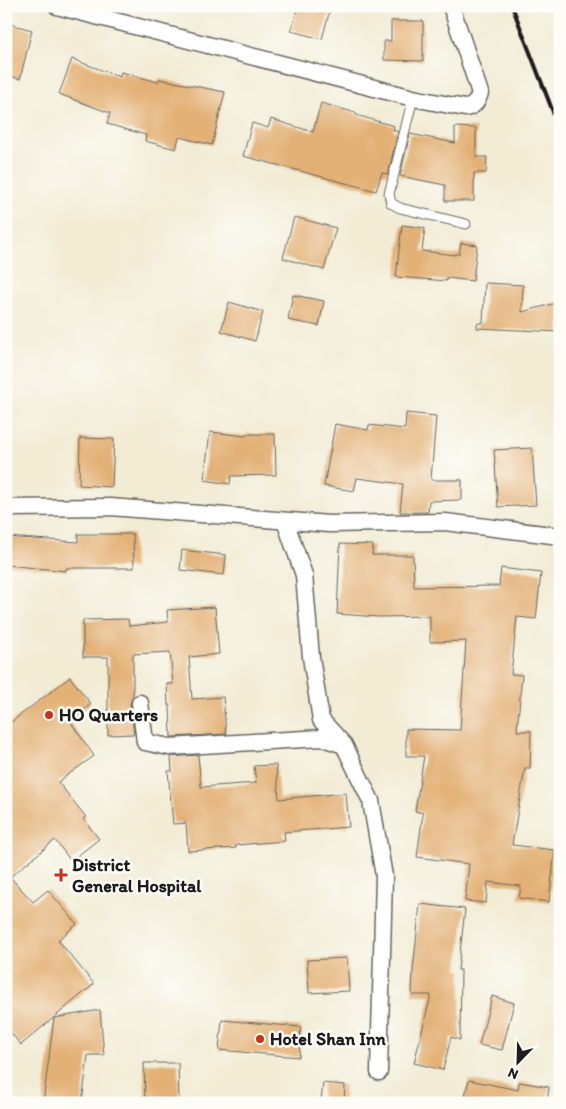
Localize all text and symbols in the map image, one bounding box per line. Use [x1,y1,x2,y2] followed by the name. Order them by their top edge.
[59,704,158,726] place label: HO Quarters
[43,709,55,721] marker: HO Quarters
[72,854,202,897] place label: District General Hospital
[54,868,68,882] marker: District General Hospital
[270,1028,387,1050] place label: Hotel Shan Inn
[254,1033,266,1045] marker: Hotel Shan Inn
[494,1036,544,1086] north arrow
[505,1064,521,1083] text: N

